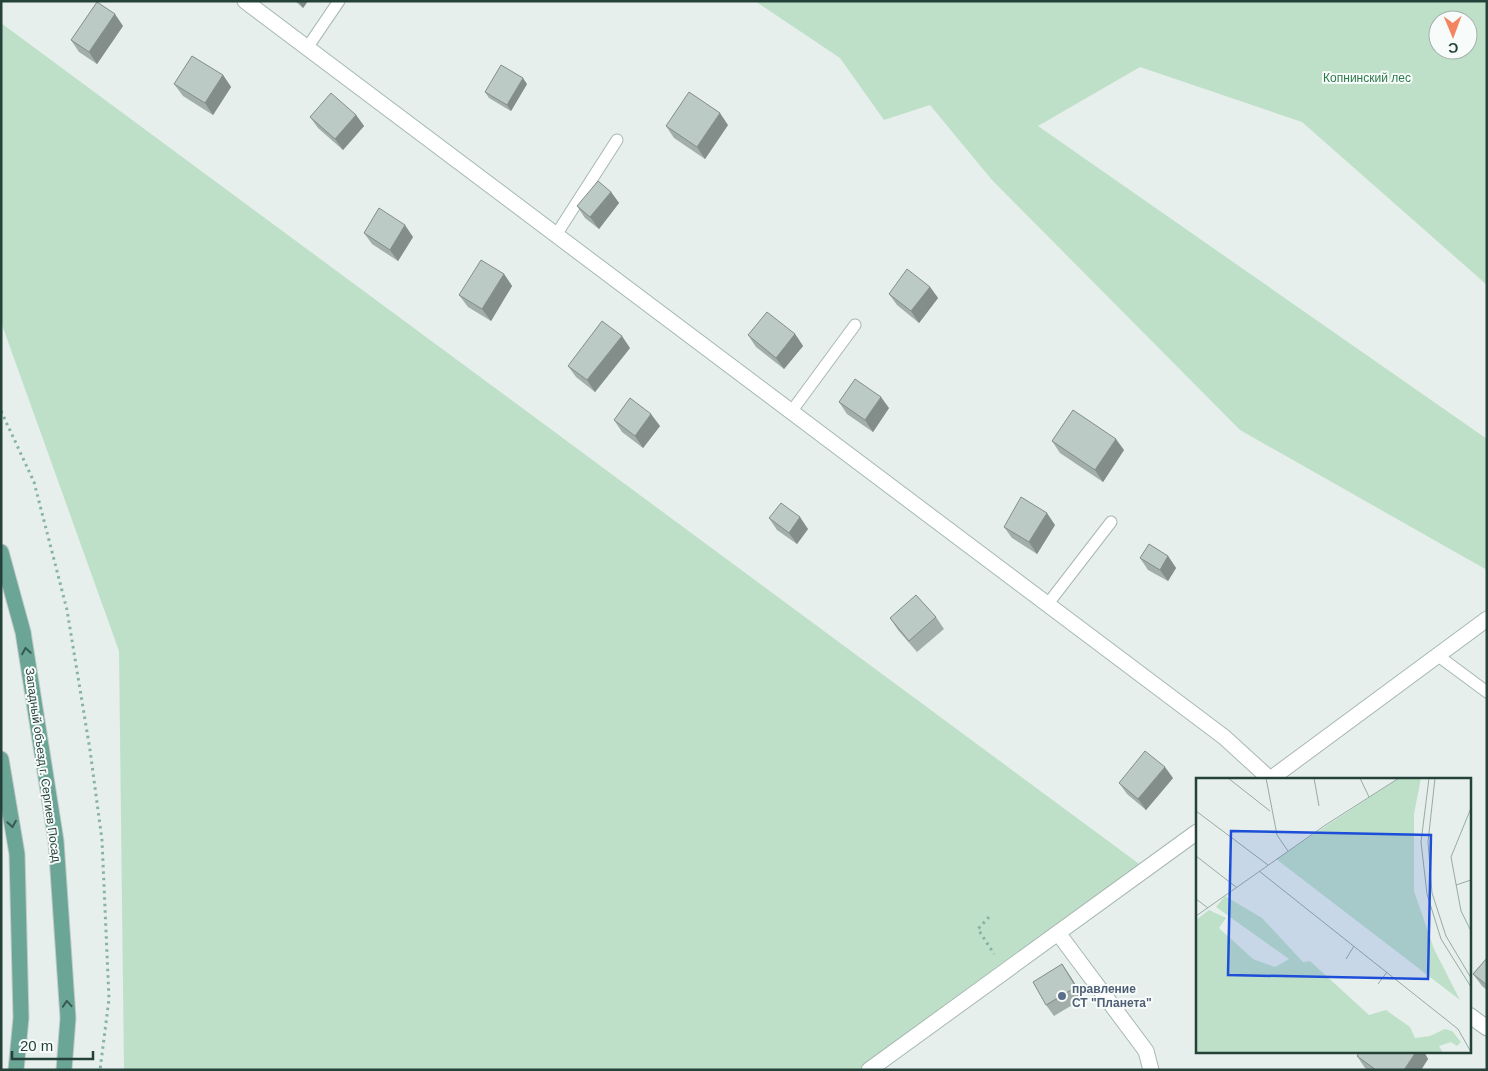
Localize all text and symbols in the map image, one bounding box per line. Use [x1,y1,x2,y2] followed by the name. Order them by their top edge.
[1428,10,1478,60] north arrow
[1448,40,1458,56] text: С
[1323,71,1411,85] park label: Копнинский лес
[21,647,32,655] one-way arrow
[22,667,64,863] street label: Западный объезд г. Сергиев Посад
[1196,778,1470,1054] inset map
[6,820,16,829] one-way arrow
[1072,982,1152,1010] place label: правление СТ "Планета"
[1056,990,1068,1002] marker: правление СТ "Планета"
[62,999,73,1007] one-way arrow
[12,1028,94,1060] scale bar
[20,1037,53,1054] text: 20 m

